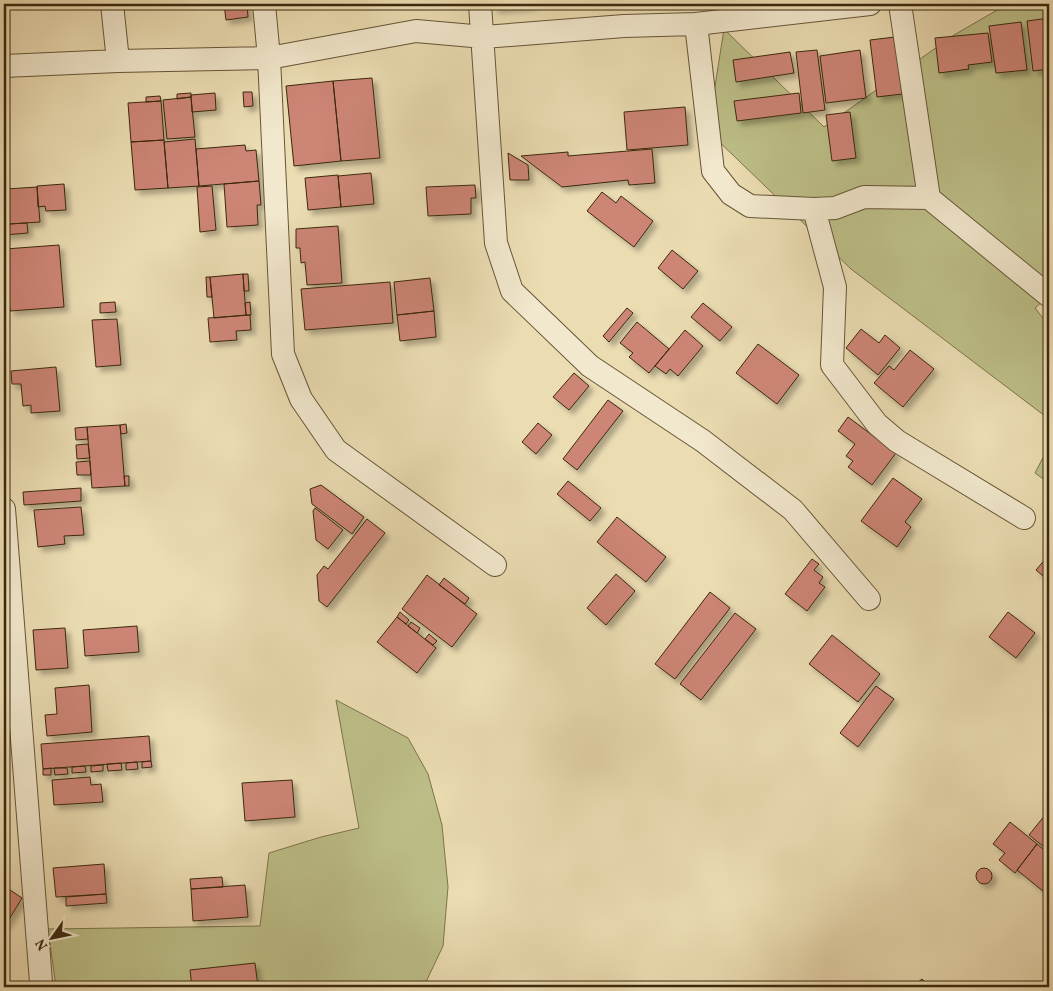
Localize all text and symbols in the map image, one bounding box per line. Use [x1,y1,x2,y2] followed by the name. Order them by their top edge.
[28,914,78,964] north arrow
[32,935,53,954] text: N

